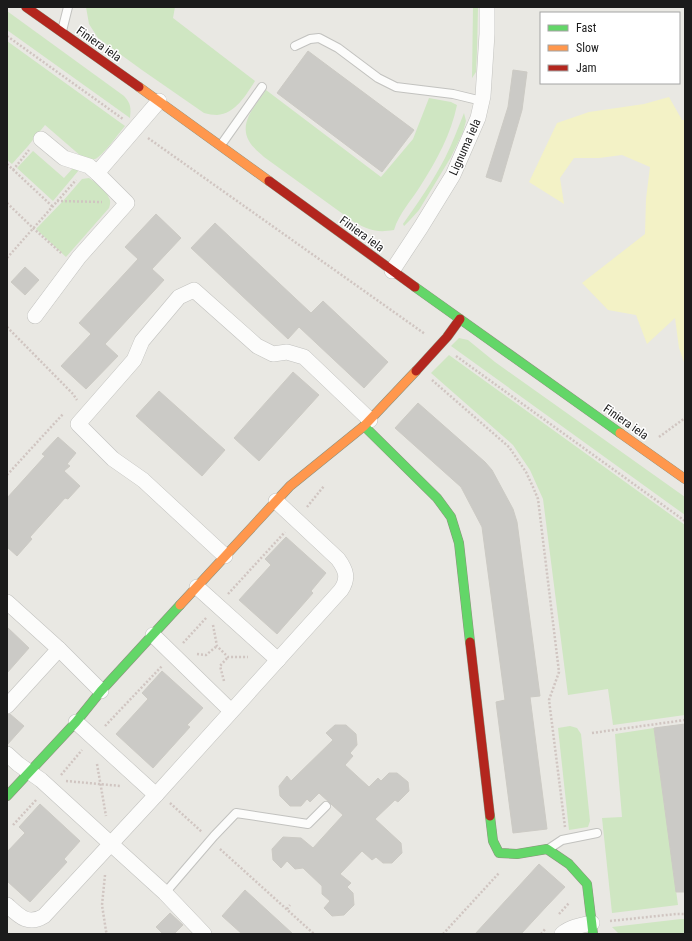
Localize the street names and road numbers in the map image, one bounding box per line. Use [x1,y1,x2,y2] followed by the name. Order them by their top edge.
[74,23,124,65] street label: Finiera iela
[446,116,484,177] street label: Lignuma iela
[337,213,387,255] street label: Finiera iela
[601,401,651,443] street label: Finiera iela

